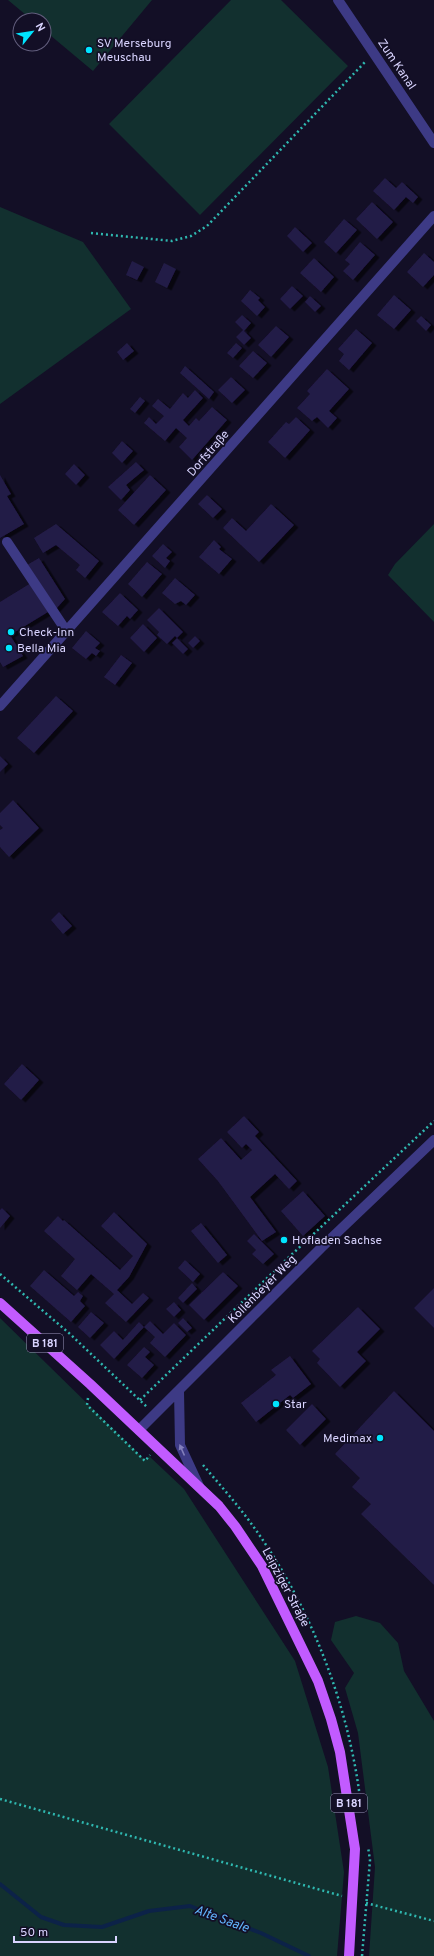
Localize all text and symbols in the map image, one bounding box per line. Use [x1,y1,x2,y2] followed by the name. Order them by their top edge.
[12,12,52,52] north arrow
[32,21,48,34] text: N
[97,36,171,66] place label: SV Merseburg Meuschau
[373,36,419,93] street label: Zum Kanal
[84,45,94,55] marker: SV Merseburg Meuschau
[184,427,233,480] street label: Dorfstraße
[19,625,74,641] place label: Check-Inn
[6,627,16,637] marker: Check-Inn
[17,641,66,657] place label: Bella Mia
[4,643,14,653] marker: Bella Mia
[292,1233,382,1249] place label: Hofladen Sachse
[279,1235,289,1245] marker: Hofladen Sachse
[225,1252,300,1327] street label: Kollenbeyer Weg
[27,1334,63,1352] road number: B 181
[284,1397,307,1413] place label: Star
[271,1399,281,1409] marker: Star
[323,1431,372,1447] place label: Medimax
[375,1433,385,1443] marker: Medimax
[179,1444,185,1456] one-way arrow
[257,1545,313,1630] street label: Leipziger Straße
[331,1794,367,1812] road number: B 181
[192,1903,251,1937] water label: Alte Saale
[14,1918,116,1944] scale bar
[20,1925,48,1941] text: 50 m

